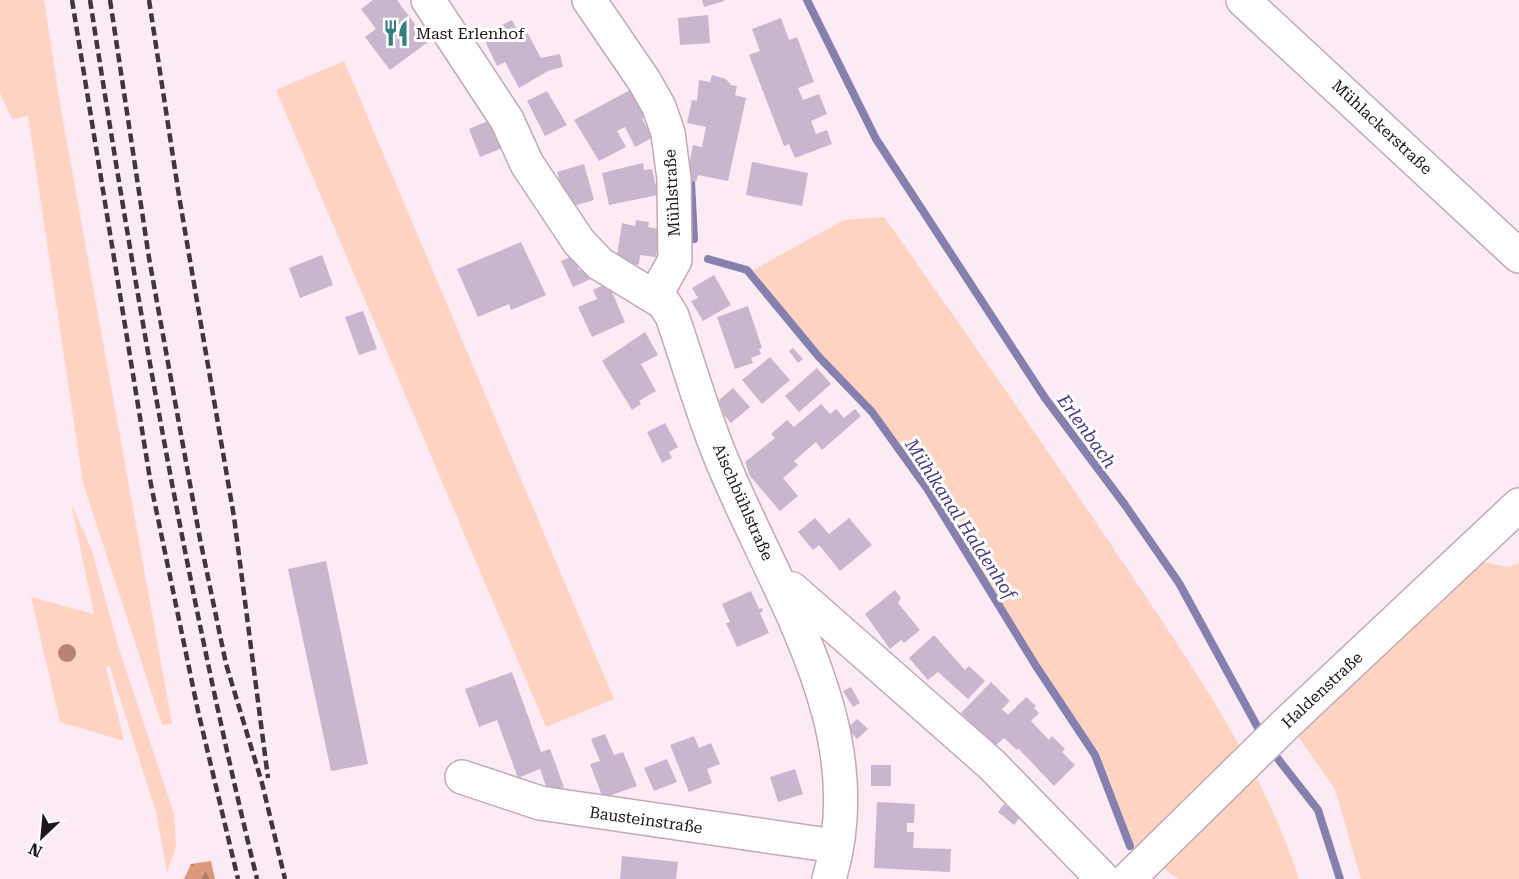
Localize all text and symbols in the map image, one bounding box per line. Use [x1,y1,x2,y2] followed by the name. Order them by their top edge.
[381,18,411,48] restaurant icon: Mast Erlenhof
[416,24,525,43] place label: Mast Erlenhof
[1328,76,1436,178] street label: Mühlackerstraße
[660,149,684,237] street label: Mühlstraße
[1053,389,1121,472] water label: Erlenbach
[901,434,1022,605] water label: Mühlkanal Haldenhof
[709,441,777,563] street label: Aischbühlstraße
[1278,648,1367,732] street label: Haldenstraße
[588,803,704,837] street label: Bausteinstraße
[12,807,72,867] north arrow
[26,839,45,861] text: N

